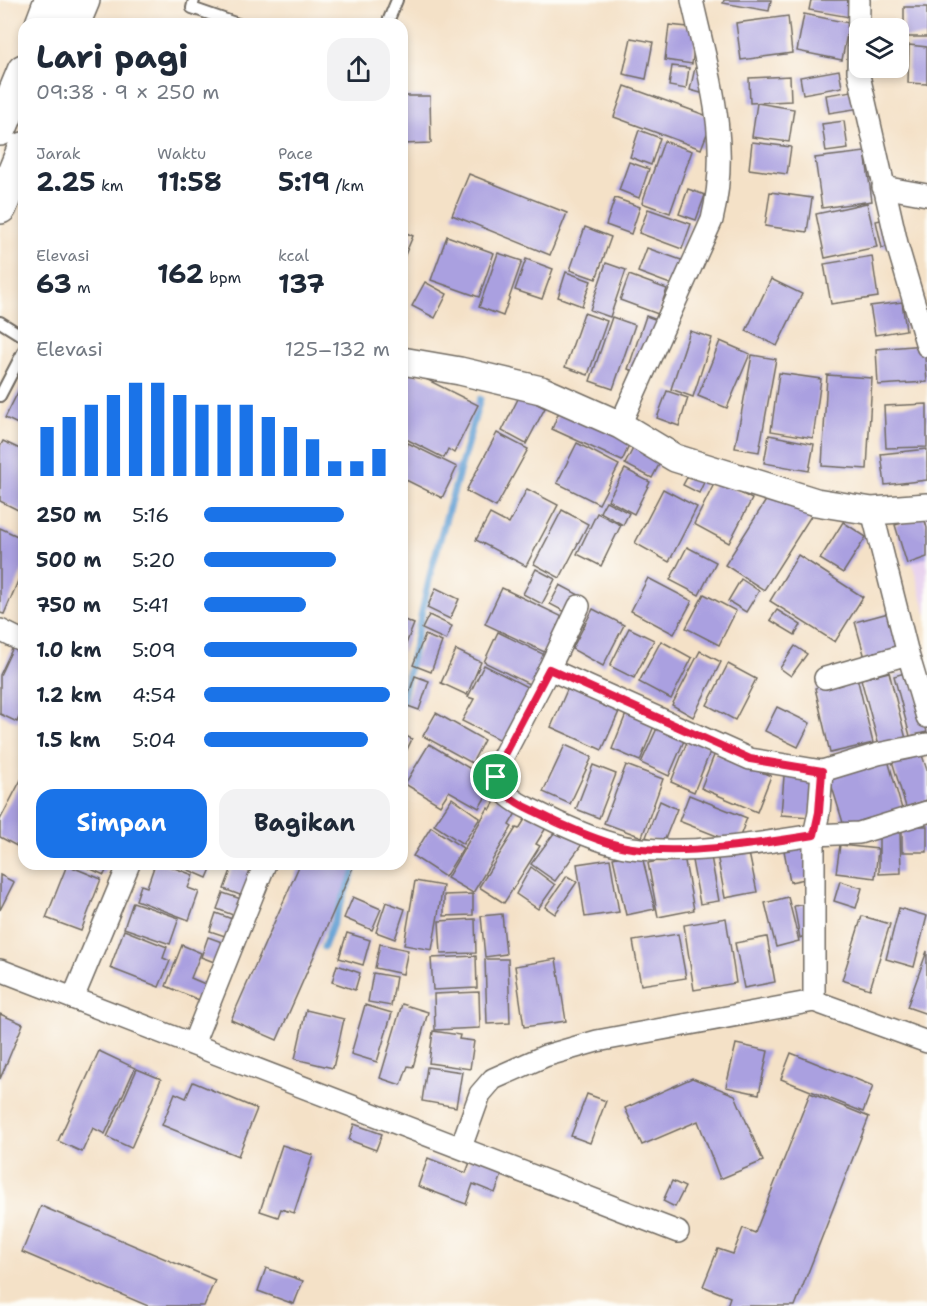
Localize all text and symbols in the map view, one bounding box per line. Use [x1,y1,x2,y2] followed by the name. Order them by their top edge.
[849,18,909,78] map controls
[849,18,909,78] button: layers
[36,34,188,79] text: Lari pagi
[327,38,390,101] button: share
[36,79,219,105] text: 09:38 · 9 × 250 m
[36,143,81,164] text: Jarak
[157,143,206,164] text: Waktu
[278,143,313,164] text: Pace
[36,164,95,199] text: 2.25
[157,164,222,199] text: 11:58
[278,164,330,199] text: 5:19
[95,175,124,196] text: km
[330,175,364,196] text: /km
[36,245,90,266] text: Elevasi
[278,245,309,266] text: kcal
[157,256,204,291] text: 162
[36,266,72,301] text: 63
[278,266,325,301] text: 137
[204,267,241,288] text: bpm
[72,277,91,298] text: m
[36,336,103,362] text: Elevasi
[285,336,390,362] text: 125–132 m
[36,502,101,528] text: 250 m
[132,502,169,528] text: 5:16
[36,547,102,573] text: 500 m
[132,547,175,573] text: 5:20
[36,592,101,618] text: 750 m
[132,592,169,618] text: 5:41
[36,637,101,663] text: 1.0 km
[132,637,176,663] text: 5:09
[36,682,102,708] text: 1.2 km
[132,682,176,708] text: 4:54
[36,727,100,753] text: 1.5 km
[132,727,176,753] text: 5:04
[470,751,521,802] pin
[479,760,512,793] icon: arrive
[36,789,207,858] button: Simpan
[219,789,390,858] button: Bagikan

